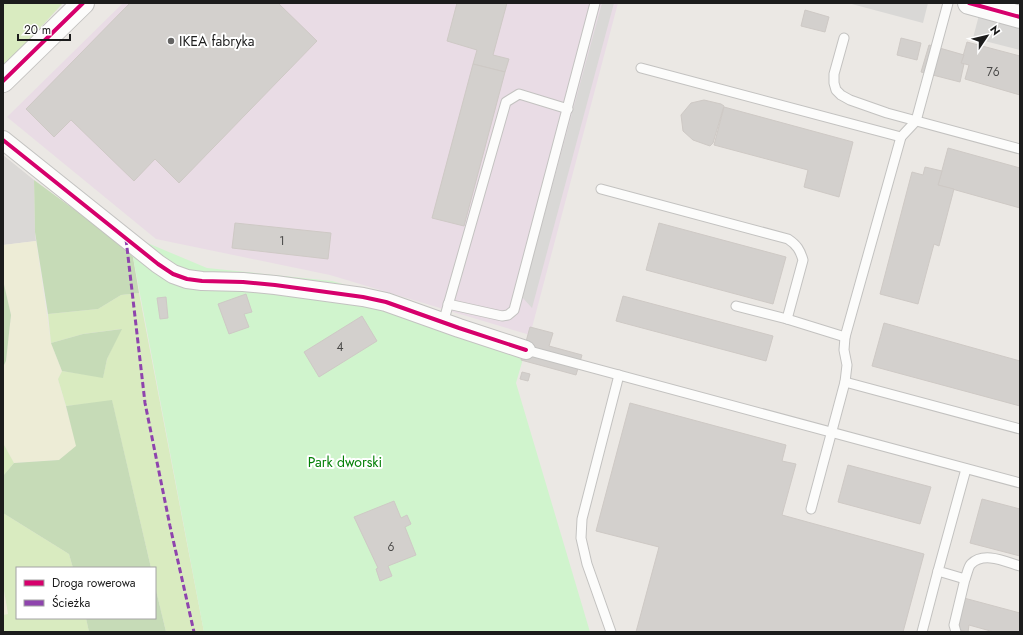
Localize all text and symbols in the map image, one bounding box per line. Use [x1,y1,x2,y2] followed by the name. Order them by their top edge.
[18,16,70,42] scale bar
[967,16,1007,56] north arrow
[24,21,51,39] text: 20 m
[986,22,1004,38] text: N
[179,31,254,51] place label: IKEA fabryka
[166,36,176,46] marker: IKEA fabryka
[986,63,1000,81] house number: 76
[279,232,285,250] house number: 1
[337,338,344,356] house number: 4
[308,452,382,472] park label: Park dworski
[388,538,395,556] house number: 6
[16,567,156,619] legend
[52,574,136,592] text: Droga rowerowa
[52,594,90,612] text: Ścieżka

